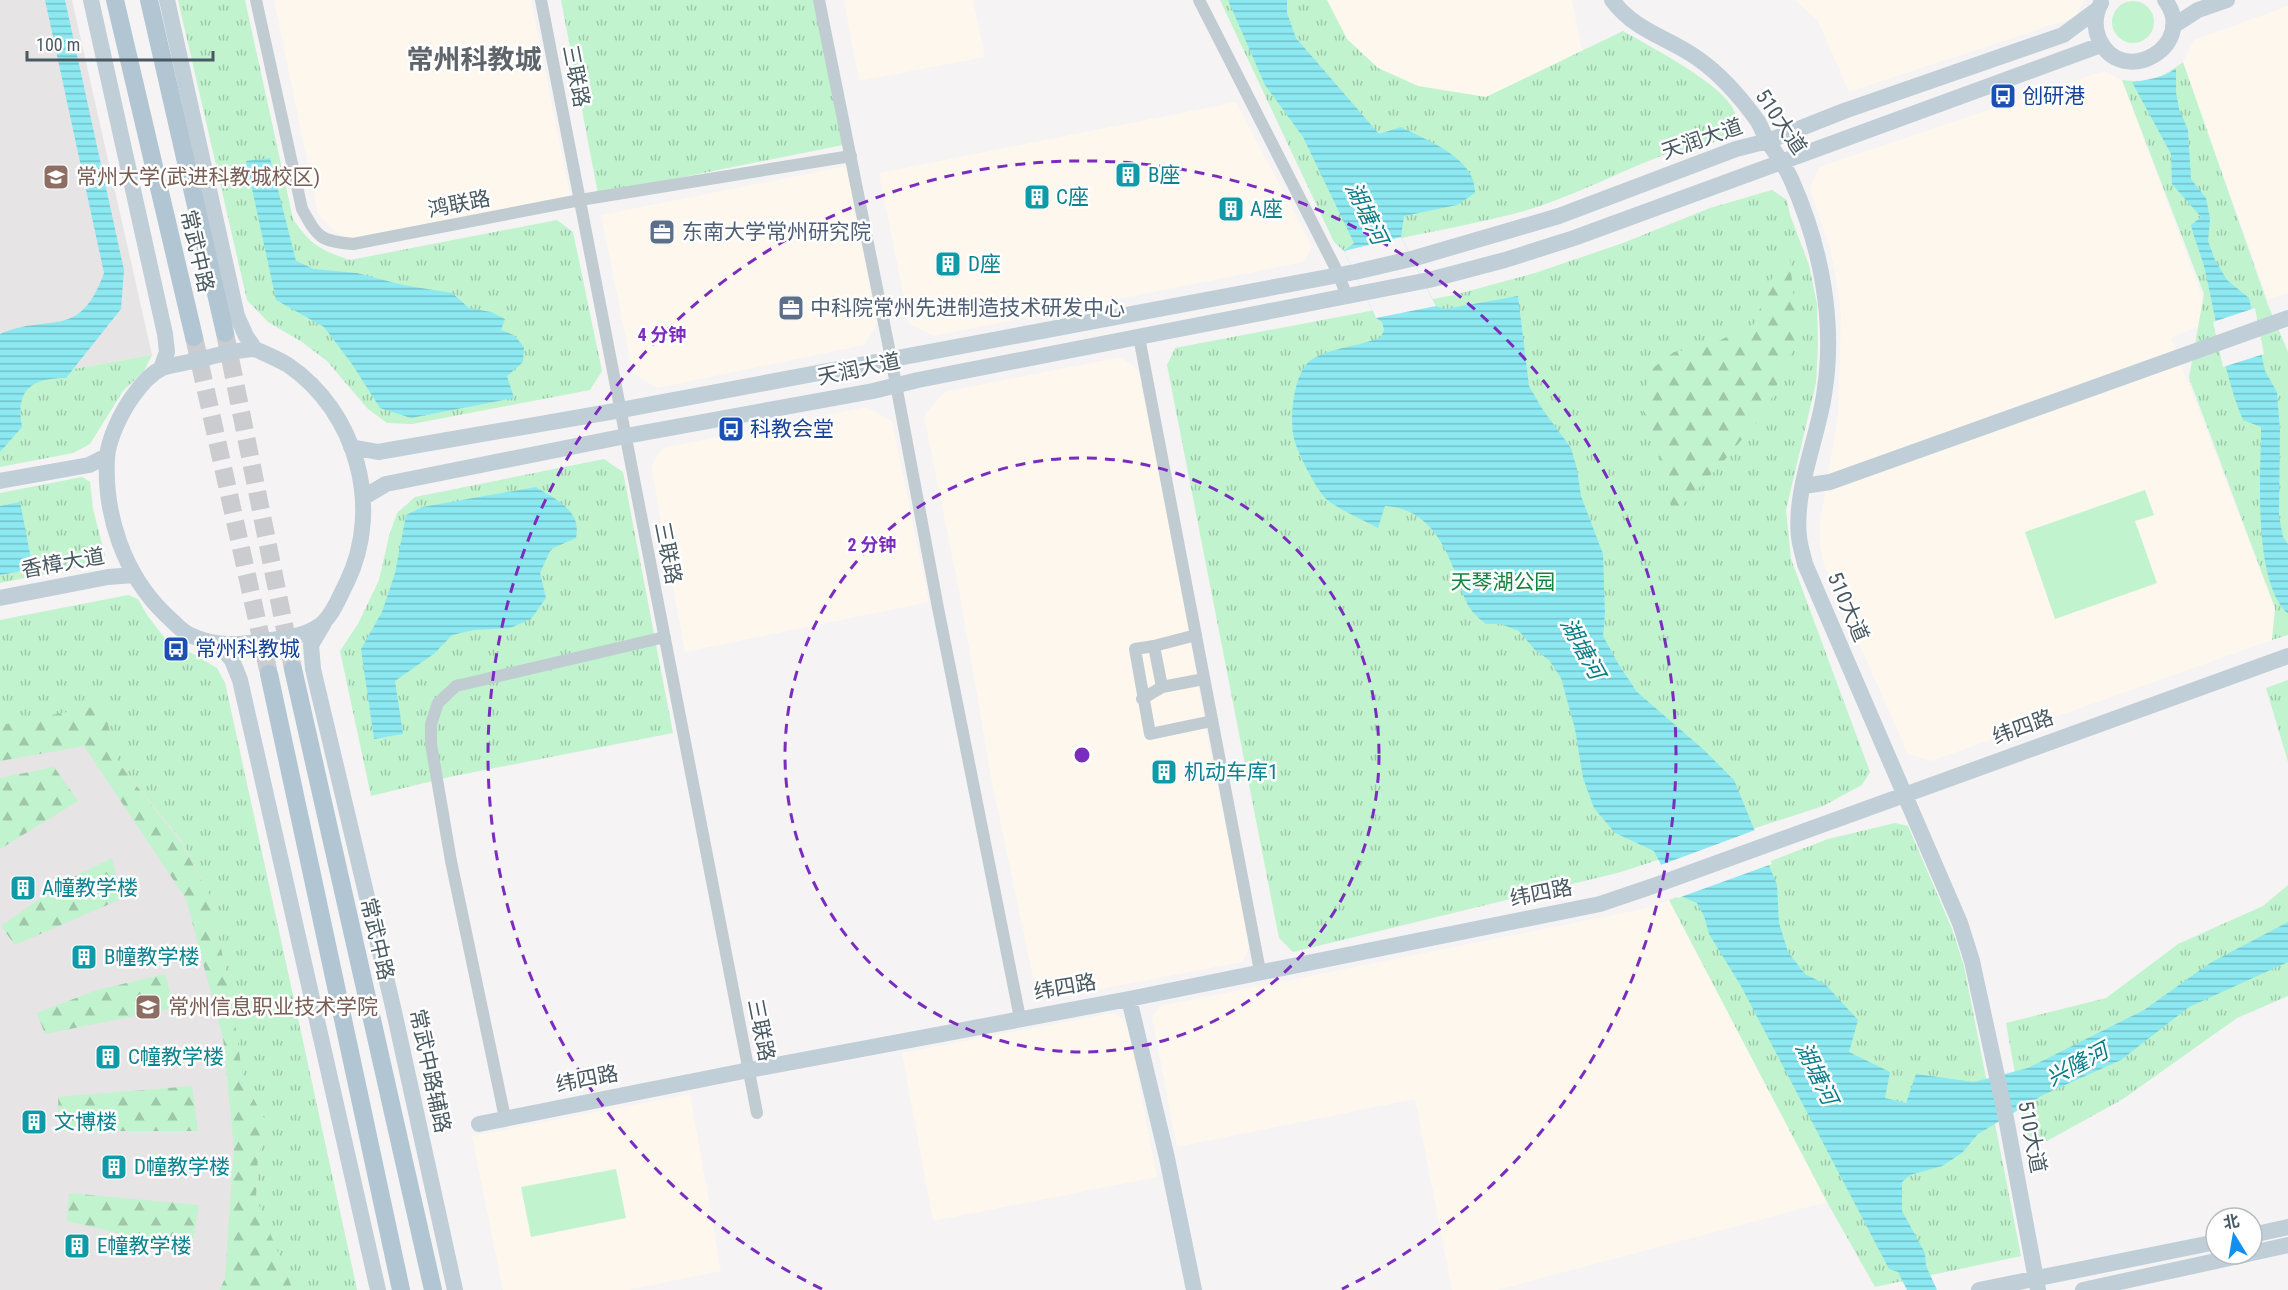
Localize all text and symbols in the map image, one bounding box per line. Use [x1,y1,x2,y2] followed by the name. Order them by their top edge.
[27,24,213,62] scale bar
[36,34,80,55] text: 100 m
[558,43,594,109] street label: 三联路
[407,44,542,76] district label: 常州科教城
[1988,81,2018,111] bus stop icon: 创研港
[2022,84,2085,108] place label: 创研港
[1751,85,1811,159] street label: 510大道
[1658,114,1746,164] street label: 天润大道
[1113,160,1143,190] building icon: B座
[41,162,71,192] school or university icon: 常州大学(武进科教城校区)
[1148,163,1180,187] place label: B座
[76,165,320,189] place label: 常州大学(武进科教城校区)
[1341,178,1394,252] water label: 湖塘河
[1022,182,1052,212] building icon: C座
[1056,185,1089,209] place label: C座
[426,186,492,222] street label: 鸿联路
[1216,194,1246,224] building icon: A座
[1250,197,1283,221] place label: A座
[176,207,218,295] street label: 常武中路
[647,217,677,247] office icon: 东南大学常州研究院
[682,220,871,244] place label: 东南大学常州研究院
[933,249,963,279] building icon: D座
[968,252,1001,276] place label: D座
[776,293,806,323] office icon: 中科院常州先进制造技术研发中心
[810,296,1125,320] place label: 中科院常州先进制造技术研发中心
[637,324,687,345] text: 4 分钟
[815,349,903,389] street label: 天润大道
[716,414,746,444] bus stop icon: 科教会堂
[750,417,834,441] place label: 科教会堂
[650,520,686,586] street label: 三联路
[847,534,897,555] text: 2 分钟
[20,544,106,582] street label: 香樟大道
[1823,569,1873,645] street label: 510大道
[1451,570,1556,594] park label: 天琴湖公园
[1556,613,1611,687] water label: 湖塘河
[161,634,191,664] bus stop icon: 常州科教城
[195,637,300,661] place label: 常州科教城
[1989,705,2057,749] street label: 纬四路
[1072,745,1092,765] centre of rings
[1149,757,1179,787] building icon: 机动车库1
[1184,760,1278,784] place label: 机动车库1
[8,873,38,903] building icon: A幢教学楼
[1508,875,1574,911] street label: 纬四路
[42,876,138,900] place label: A幢教学楼
[356,895,398,983] street label: 常武中路
[69,942,99,972] building icon: B幢教学楼
[104,945,199,969] place label: B幢教学楼
[1032,970,1098,1004] street label: 纬四路
[133,992,163,1022] school or university icon: 常州信息职业技术学院
[168,995,378,1019] place label: 常州信息职业技术学院
[743,997,779,1063] street label: 三联路
[405,1007,455,1135] street label: 常武中路辅路
[2042,1036,2116,1091] water label: 兴隆河
[1791,1038,1844,1112] water label: 湖塘河
[93,1042,123,1072] building icon: C幢教学楼
[128,1045,224,1069] place label: C幢教学楼
[554,1061,620,1097] street label: 纬四路
[2013,1099,2051,1175] street label: 510大道
[19,1107,49,1137] building icon: 文博楼
[54,1110,117,1134] place label: 文博楼
[99,1152,129,1182] building icon: D幢教学楼
[134,1155,230,1179] place label: D幢教学楼
[2204,1206,2264,1266] north arrow
[2222,1211,2241,1233] text: 北
[62,1231,92,1261] building icon: E幢教学楼
[97,1234,191,1258] place label: E幢教学楼

